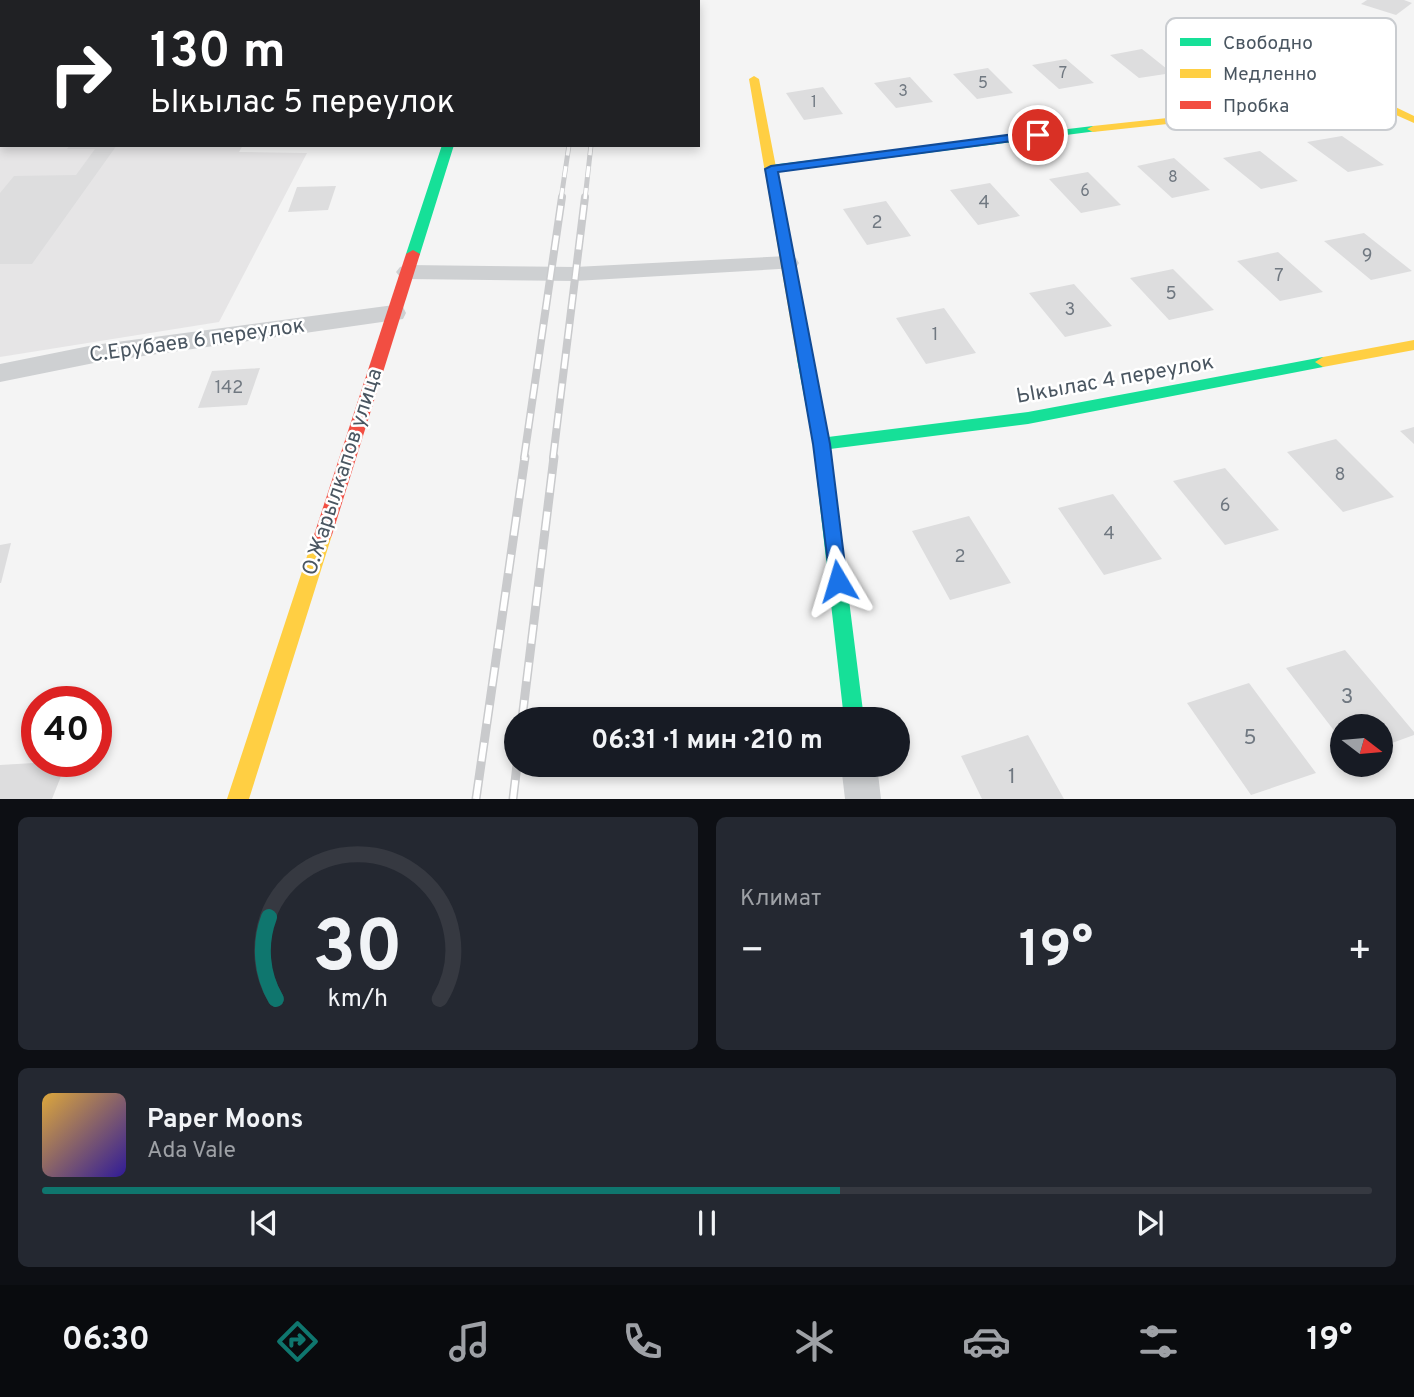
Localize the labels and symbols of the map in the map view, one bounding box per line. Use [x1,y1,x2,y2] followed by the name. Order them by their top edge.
[1166,18,1396,130] legend
[1223,32,1313,56] text: Свободно
[1223,63,1317,87] text: Медленно
[1059,64,1067,84] house number: 7
[978,74,988,94] house number: 5
[898,82,908,102] house number: 3
[811,93,817,113] house number: 1
[1223,95,1289,119] text: Пробка
[1008,105,1068,165] pin
[1168,168,1178,188] house number: 8
[1080,182,1090,202] house number: 6
[978,192,990,215] house number: 4
[871,212,883,235] house number: 2
[1362,245,1372,268] house number: 9
[1274,265,1284,288] house number: 7
[1165,283,1177,306] house number: 5
[1065,299,1075,322] house number: 3
[88,313,306,369] street label: С.Ерубаев 6 переулок
[932,324,938,347] house number: 1
[1014,349,1216,411] street label: Ыкылас 4 переулок
[297,365,389,579] street label: О.Жарылкапов улица
[215,377,243,400] house number: 142
[1335,464,1346,487] house number: 8
[1220,495,1230,518] house number: 6
[1103,523,1115,546] house number: 4
[801,544,875,618] position arrow
[954,546,966,569] house number: 2
[1341,684,1353,711] house number: 3
[21,686,112,777] speed limit sign: 40
[1330,714,1393,777] north arrow
[1243,725,1257,752] house number: 5
[1008,764,1016,791] house number: 1

